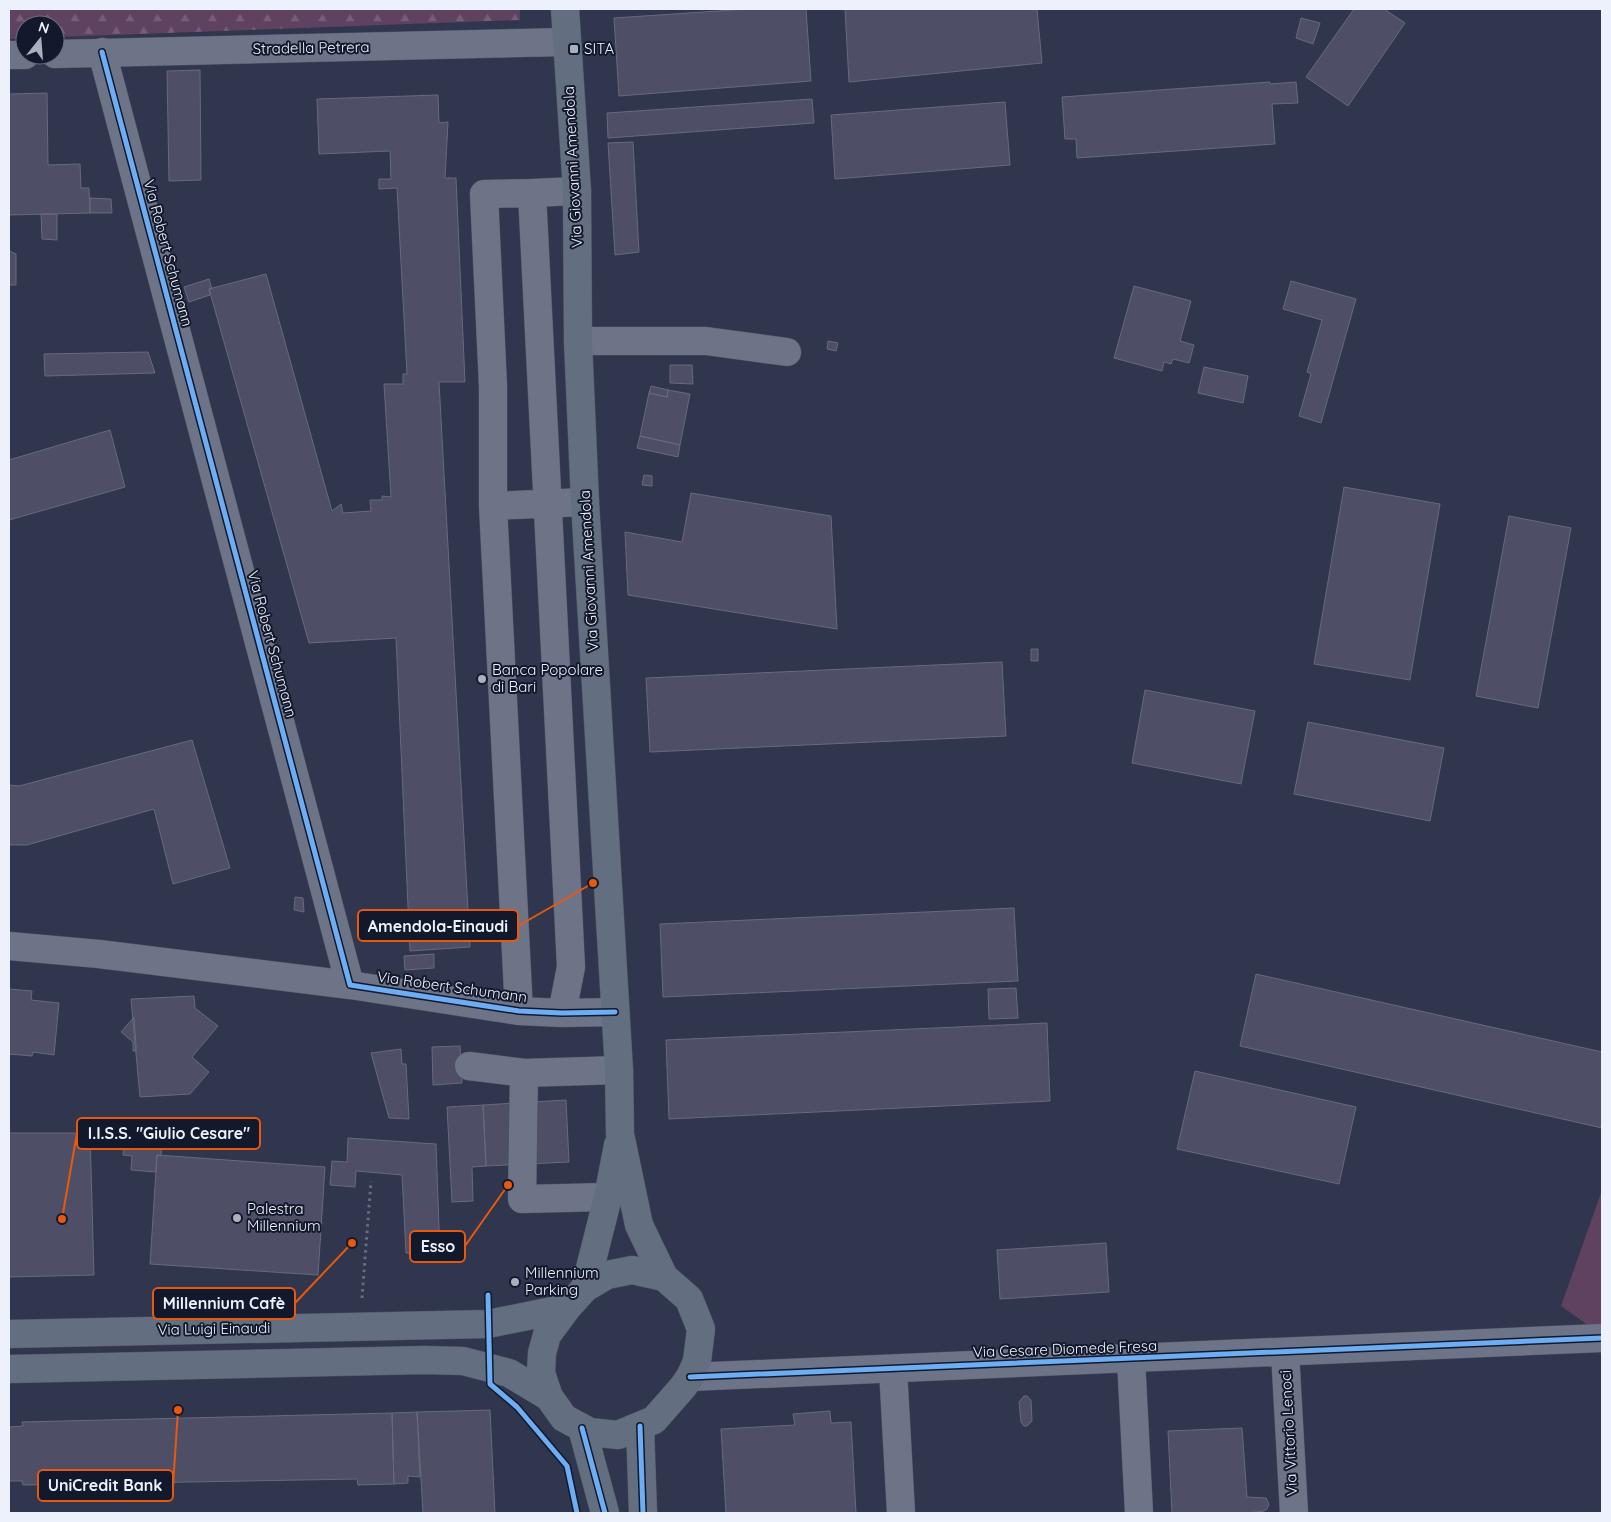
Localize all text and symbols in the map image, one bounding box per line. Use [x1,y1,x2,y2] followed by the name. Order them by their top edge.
[15,15,65,65] north arrow
[36,17,51,38] text: N
[252,37,370,58] street label: Stradella Petrera
[584,39,614,58] place label: SITA
[568,43,580,55] marker: SITA
[559,86,586,248] street label: Via Giovanni Amendola
[140,177,197,328] street label: Via Robert Schumann
[575,490,602,652] street label: Via Giovanni Amendola
[244,568,301,719] street label: Via Robert Schumann
[492,660,603,696] place label: Banca Popolare di Bari
[476,673,488,685] marker: Banca Popolare di Bari
[358,910,518,941] callout: Amendola-Einaudi
[368,916,508,936] text: Amendola-Einaudi
[376,967,528,1006] street label: Via Robert Schumann
[77,1118,260,1149] callout: I.I.S.S. "Giulio Cesare"
[88,1123,250,1143] text: I.I.S.S. "Giulio Cesare"
[247,1199,321,1235] place label: Palestra Millennium
[231,1212,243,1224] marker: Palestra Millennium
[410,1231,465,1262] callout: Esso
[421,1236,455,1256] text: Esso
[525,1263,599,1299] place label: Millennium Parking
[509,1276,521,1288] marker: Millennium Parking
[153,1288,295,1319] callout: Millennium Cafè
[163,1293,285,1313] text: Millennium Cafè
[157,1318,271,1339] street label: Via Luigi Einaudi
[973,1336,1157,1361] street label: Via Cesare Diomede Fresa
[1276,1370,1301,1496] street label: Via Vittorio Lenoci
[38,1470,173,1501] callout: UniCredit Bank
[48,1475,162,1495] text: UniCredit Bank

